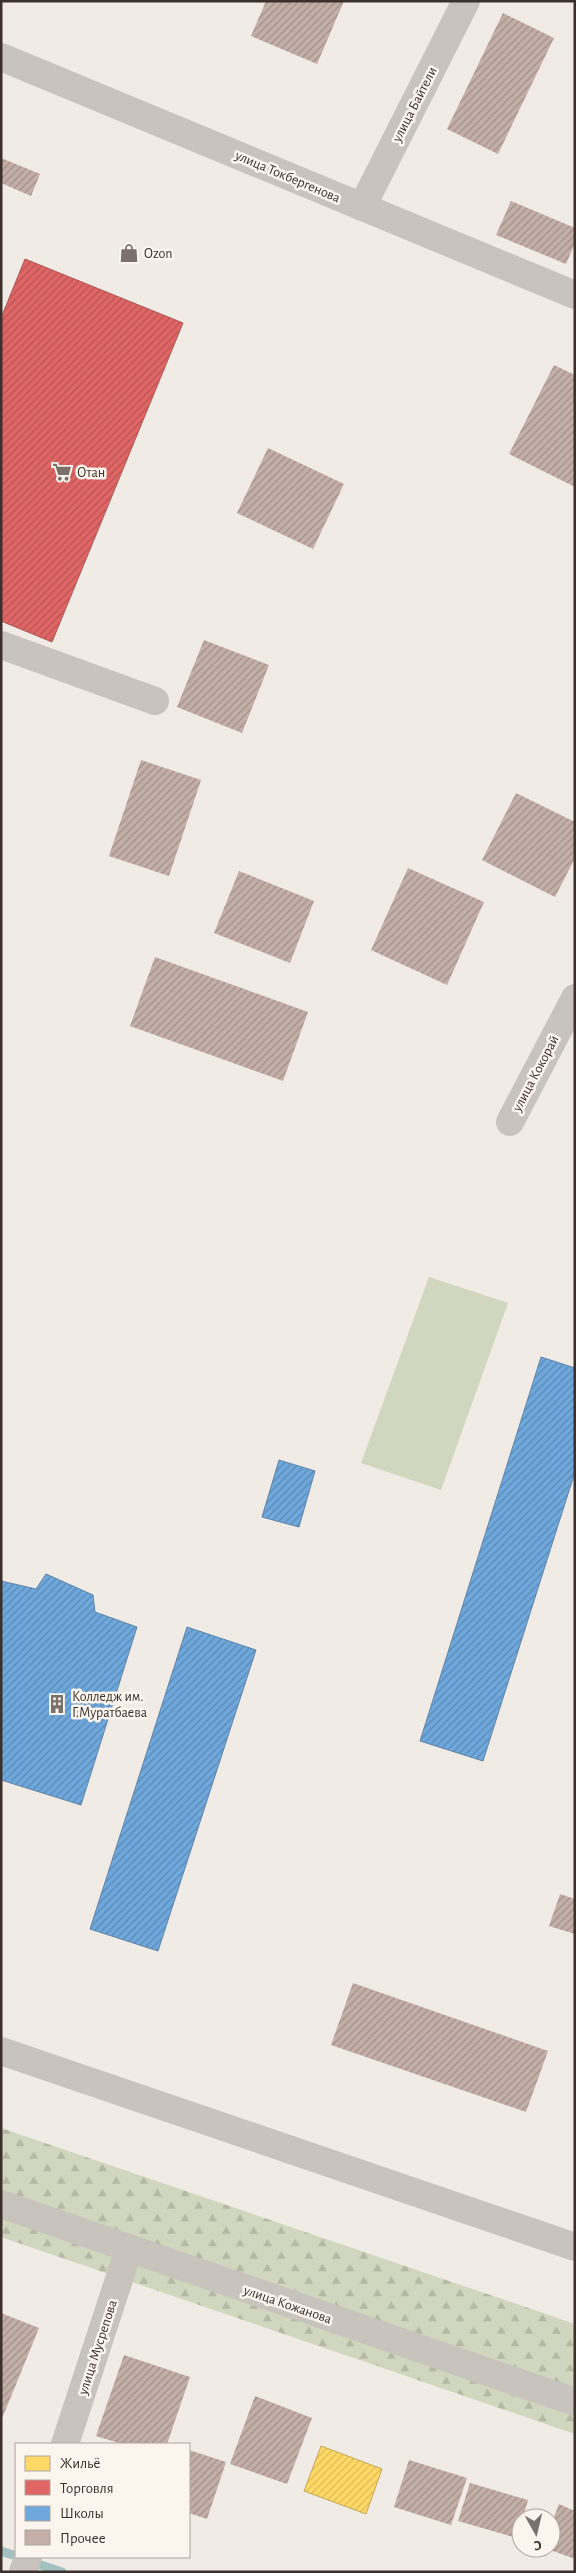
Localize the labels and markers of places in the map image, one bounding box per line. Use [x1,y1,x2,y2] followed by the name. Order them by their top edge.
[118,242,140,264] shop icon: Ozon
[144,247,172,261] place label: Ozon
[51,461,73,483] supermarket icon: Отан
[77,466,105,480] place label: Отан
[72,1690,148,1720] place label: Колледж им. Г.Муратбаева
[46,1693,68,1715] building icon: Колледж им. Г.Муратбаева

